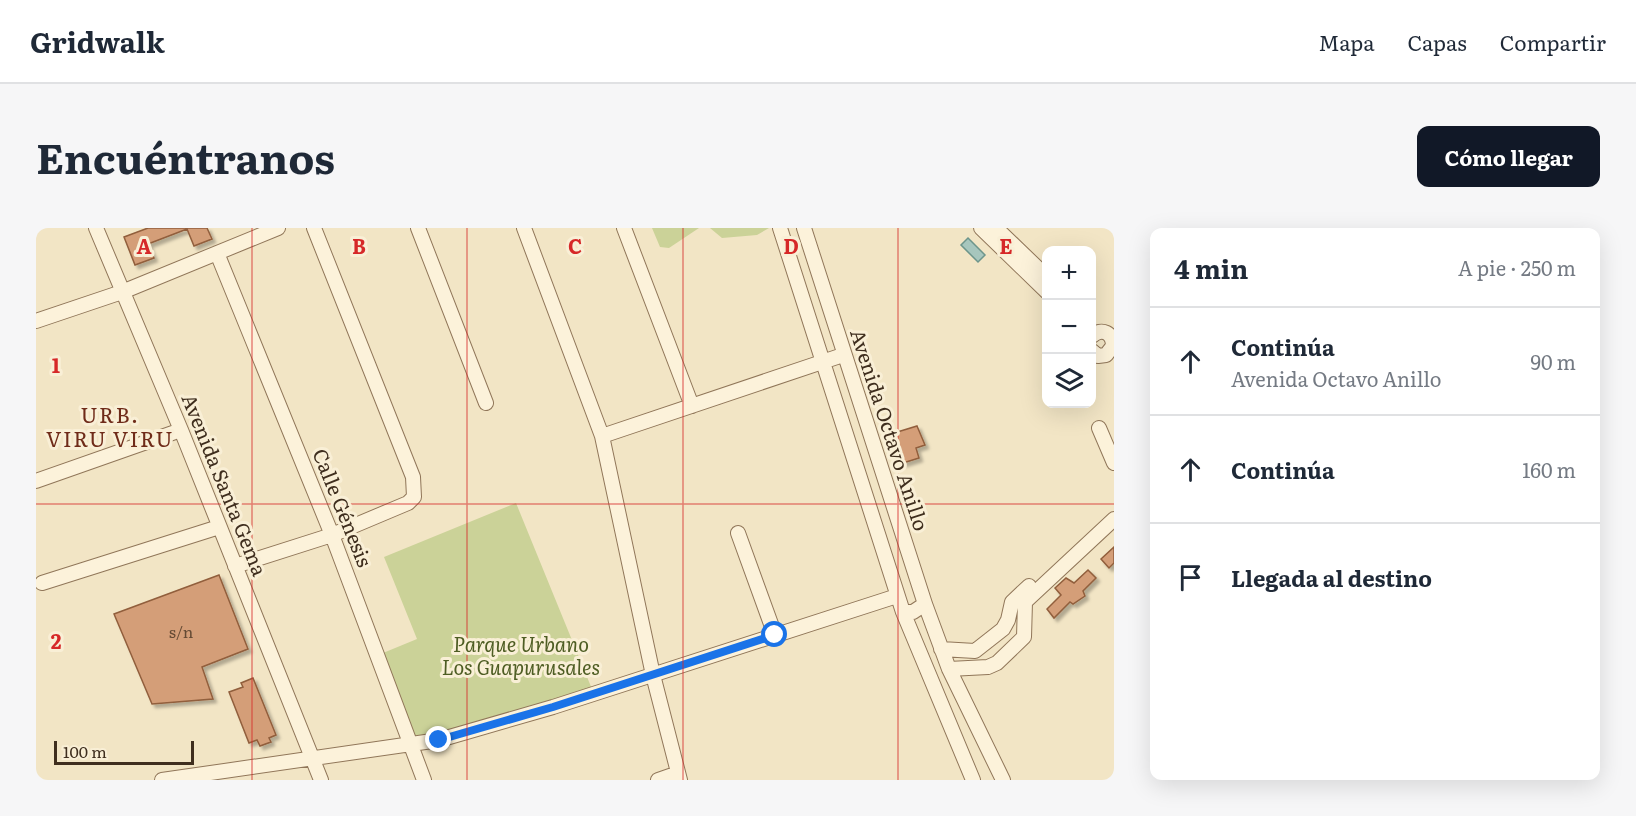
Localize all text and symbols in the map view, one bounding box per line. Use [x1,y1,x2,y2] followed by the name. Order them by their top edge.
[30,20,165,62] text: Gridwalk
[1318,26,1375,57] text: Mapa
[1408,26,1467,57] text: Capas
[1500,26,1606,57] text: Compartir
[36,125,335,187] text: Encuéntranos
[1417,126,1600,187] button: Cómo llegar
[136,230,152,260] text: A
[352,230,366,260] text: B
[568,230,582,260] text: C
[783,230,799,260] text: D
[999,230,1013,260] text: E
[1042,246,1096,408] map controls
[1042,246,1096,300] button: +
[1174,248,1248,287] text: 4 min
[1458,252,1576,282] text: A pie · 250 m
[1042,300,1096,354] button: −
[844,325,938,534] street label: Avenida Octavo Anillo
[1231,330,1335,363] text: Continúa
[1174,345,1207,378] icon: ahead
[1531,346,1576,376] text: 90 m
[52,349,60,379] text: 1
[1042,354,1096,408] button: layers
[1231,363,1442,393] text: Avenida Octavo Anillo
[176,389,276,580] street label: Avenida Santa Gema
[46,398,174,453] district label: URB. VIRU VIRU
[306,444,381,571] street label: Calle Génesis
[1174,453,1207,486] icon: ahead
[1231,453,1335,486] text: Continúa
[1522,454,1576,484] text: 160 m
[1174,561,1207,594] icon: arrive
[1231,561,1432,594] text: Llegada al destino
[169,619,194,643] house number: s/n
[761,621,787,647] route start
[51,625,62,655] text: 2
[442,628,600,681] park label: Parque Urbano Los Guapurusales
[425,726,451,752] route end
[54,738,194,766] scale bar
[63,739,107,763] text: 100 m

